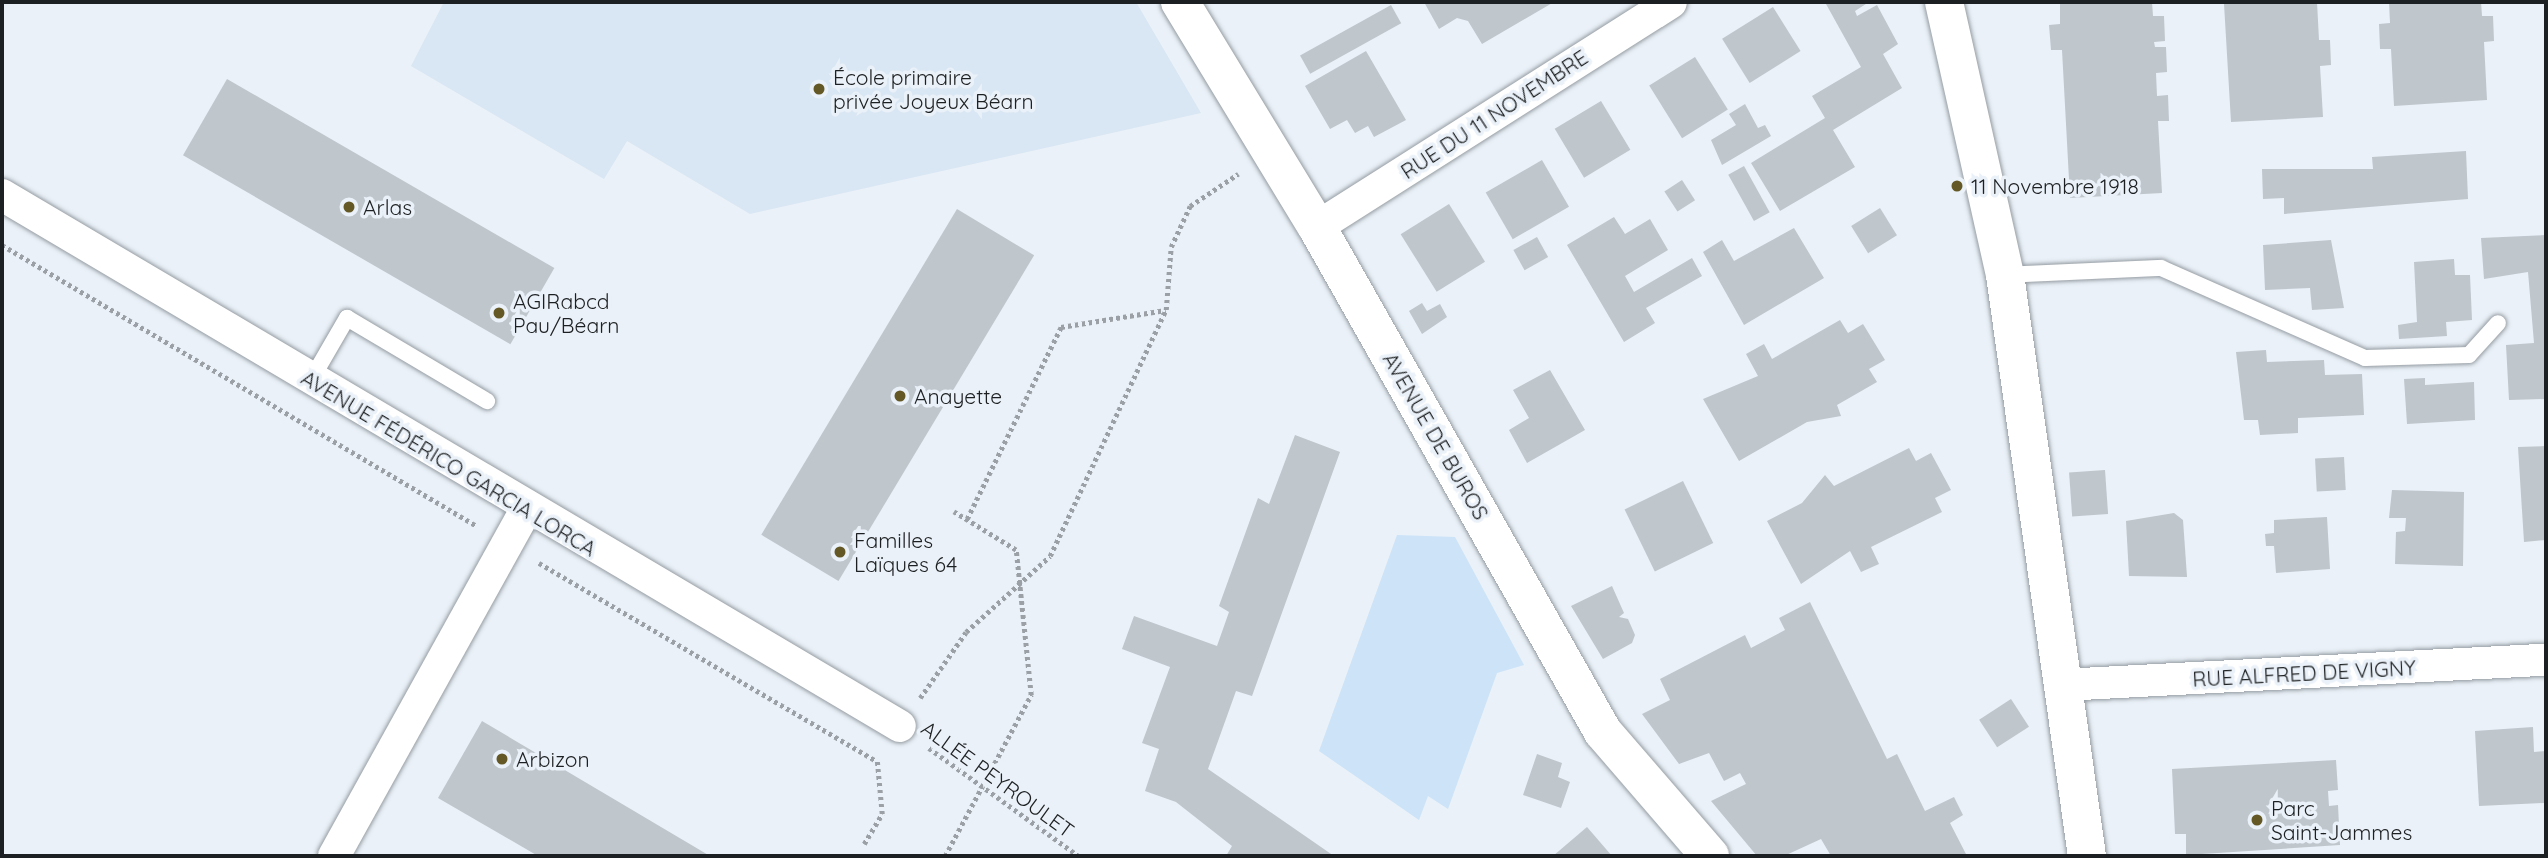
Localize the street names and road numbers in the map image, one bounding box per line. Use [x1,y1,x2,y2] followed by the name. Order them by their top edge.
[1396,44,1592,184] street label: RUE DU 11 NOVEMBRE
[1378,348,1494,524] street label: AVENUE DE BUROS
[297,365,601,561] street label: AVENUE FÉDÉRICO GARCIA LORCA
[2192,655,2416,691] street label: RUE ALFRED DE VIGNY
[917,715,1079,843] street label: ALLÉE PEYROULET

